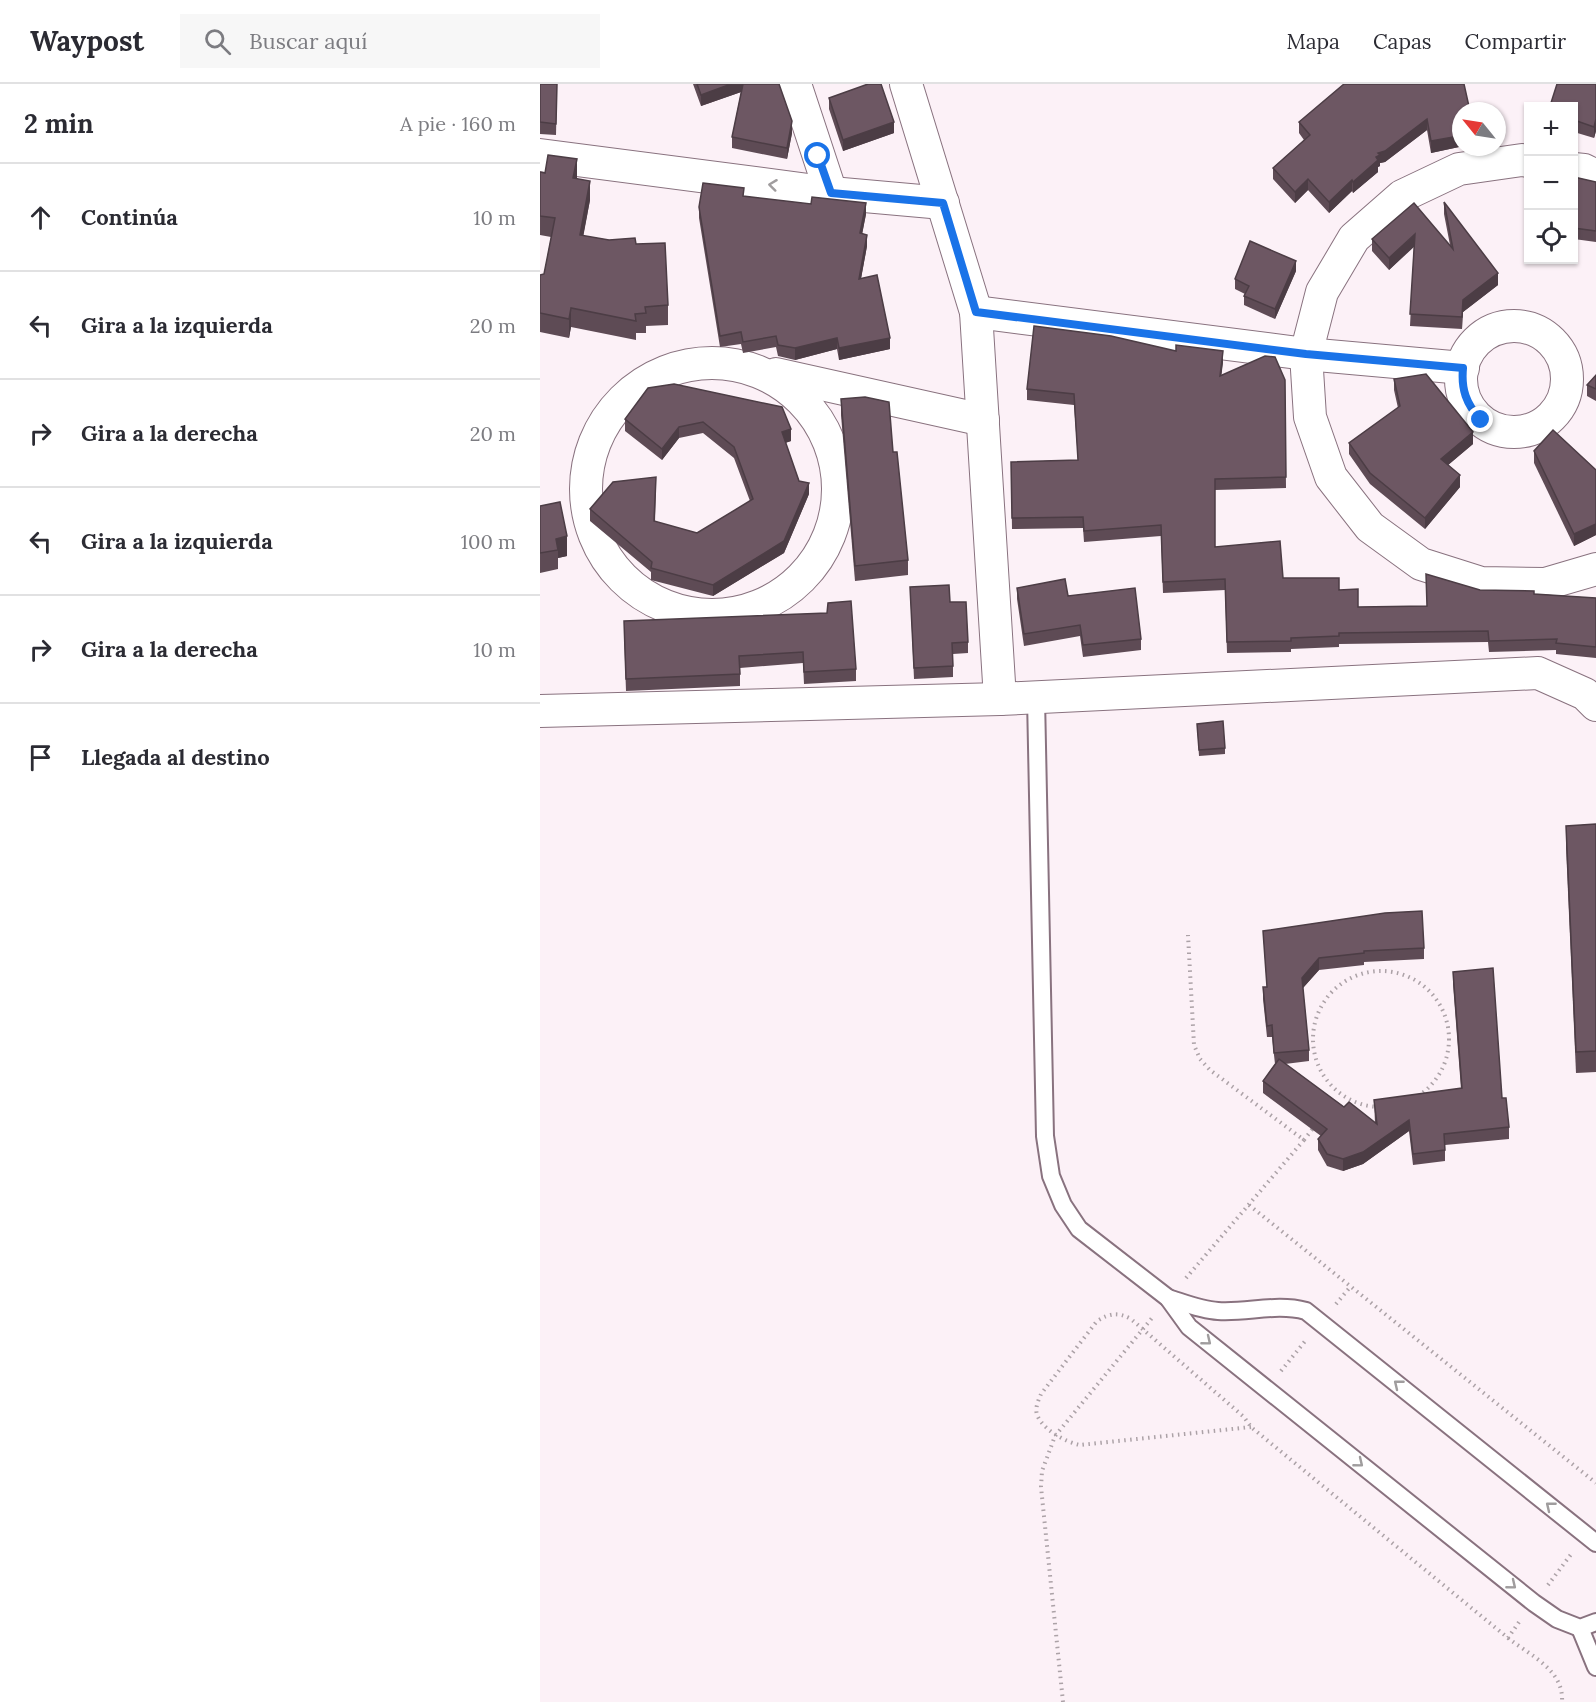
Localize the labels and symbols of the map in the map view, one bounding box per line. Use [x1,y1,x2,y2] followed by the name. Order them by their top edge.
[1452,102,1506,156] north arrow
[804,142,830,168] route start
[768,180,778,192] one-way arrow
[1467,406,1493,432] route end
[1200,1334,1211,1345] one-way arrow
[1394,1381,1405,1392] one-way arrow
[1353,1455,1364,1466] one-way arrow
[1546,1503,1557,1514] one-way arrow
[1505,1577,1516,1588] one-way arrow

